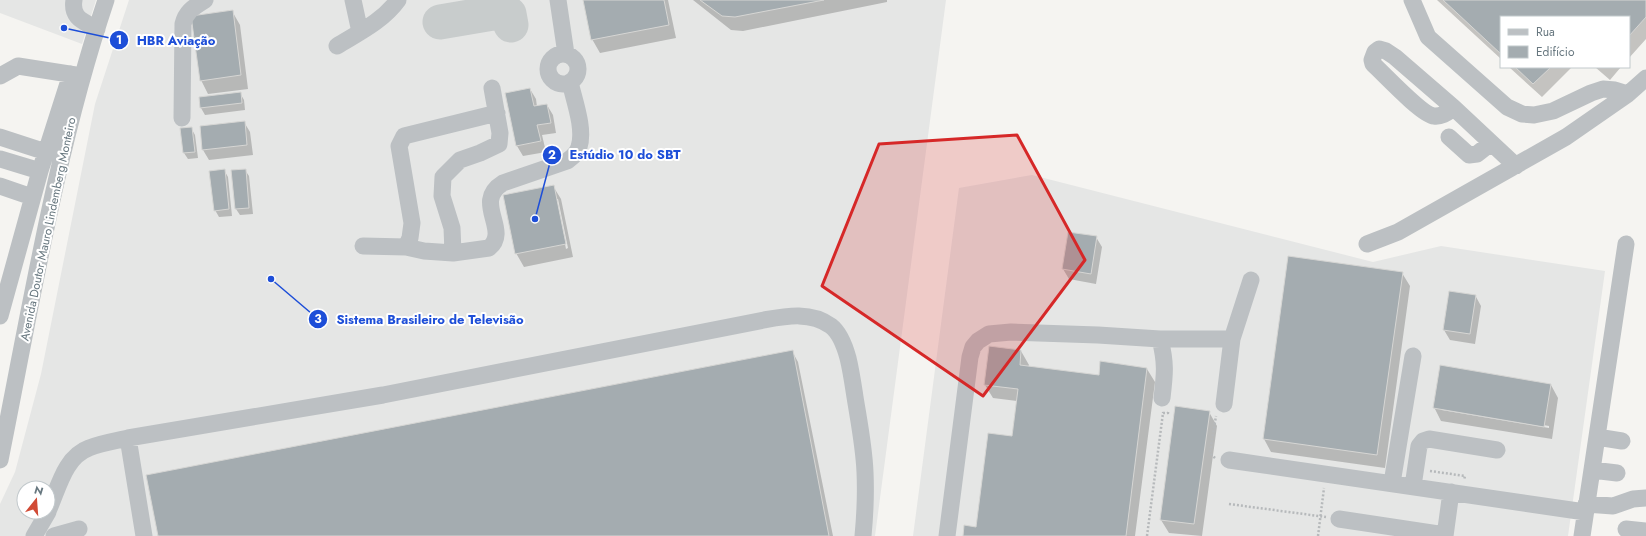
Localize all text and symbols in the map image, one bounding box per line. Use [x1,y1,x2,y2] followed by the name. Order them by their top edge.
[1500,16,1630,68] legend
[1536,23,1555,41] text: Rua
[109,28,223,53] callout: HBR Aviação
[116,31,122,49] text: 1
[137,31,216,50] text: HBR Aviação
[1536,43,1575,61] text: Edifício
[15,115,81,342] street label: Avenida Doutor Mauro Lindemberg Monteiro
[542,142,689,167] callout: Estúdio 10 do SBT
[570,145,681,164] text: Estúdio 10 do SBT
[548,146,556,164] text: 2
[308,306,531,331] callout: Sistema Brasileiro de Televisão
[314,310,322,328] text: 3
[336,310,524,329] text: Sistema Brasileiro de Televisão
[16,480,56,520] north arrow
[32,482,45,499] text: N

